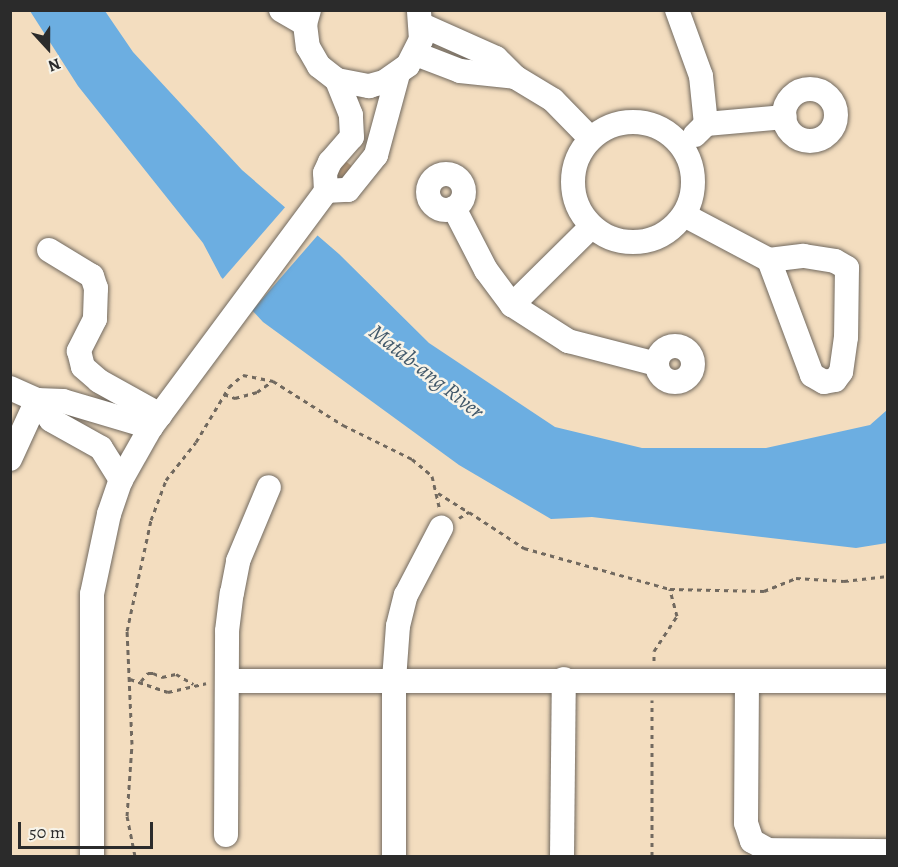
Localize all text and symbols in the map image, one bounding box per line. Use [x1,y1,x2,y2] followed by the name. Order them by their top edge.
[18,18,78,78] north arrow
[45,52,64,77] text: N
[363,319,489,425] water label: Matab-ang River
[21,810,156,848] scale bar
[29,820,65,844] text: 50 m

